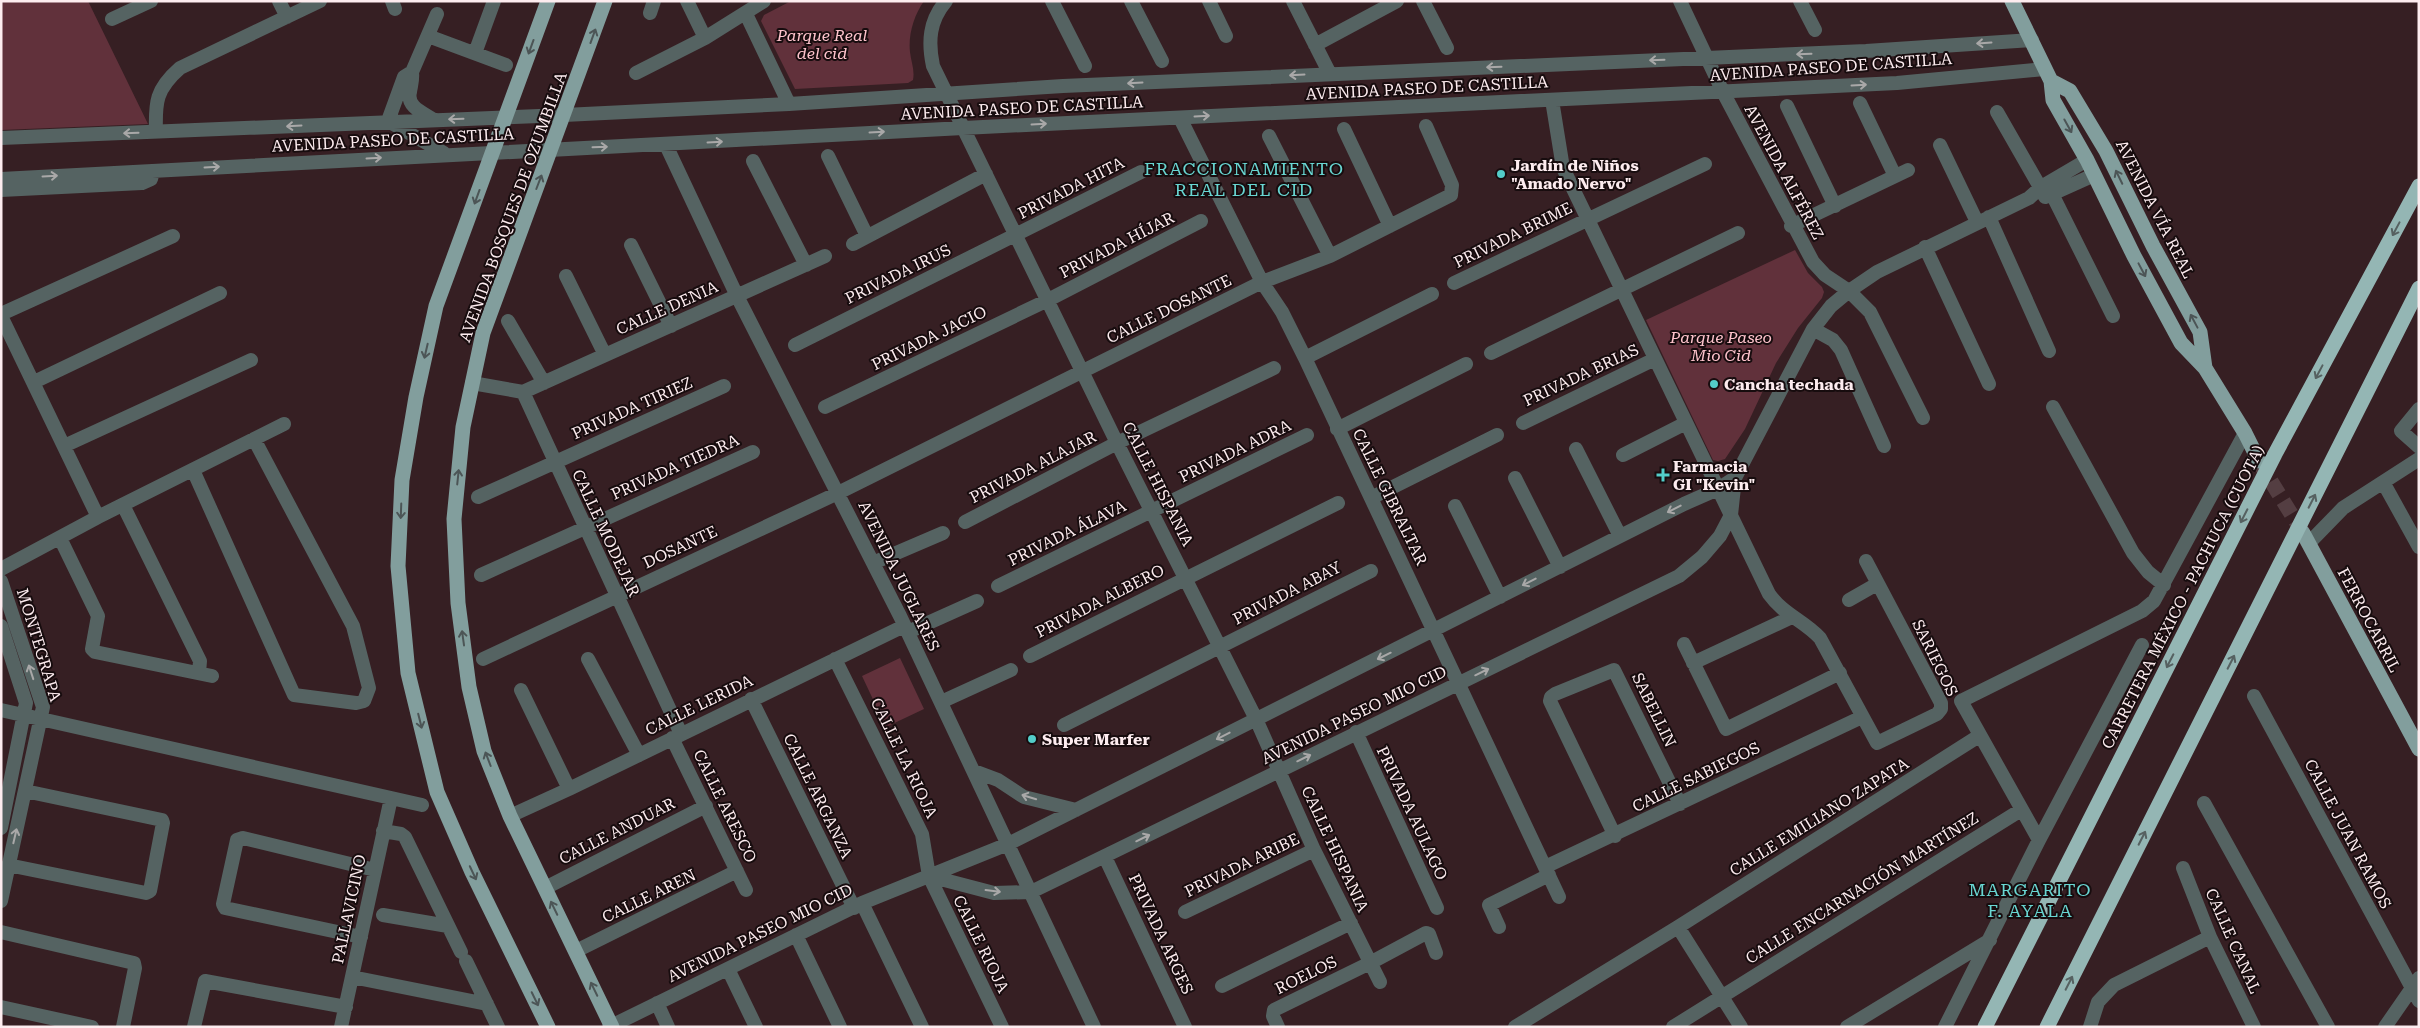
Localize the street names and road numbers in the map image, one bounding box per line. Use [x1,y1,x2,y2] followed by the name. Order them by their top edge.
[1709,49,1954,85] street label: AVENIDA PASEO DE CASTILLA
[455,69,571,345] street label: AVENIDA BOSQUES DE OZUMBILLA
[1305,72,1550,104] street label: AVENIDA PASEO DE CASTILLA
[900,92,1145,124] street label: AVENIDA PASEO DE CASTILLA
[1740,101,1828,243] street label: AVENIDA ALFÉREZ
[271,124,516,156] street label: AVENIDA PASEO DE CASTILLA
[2112,137,2198,281] street label: AVENIDA VÍA REAL
[1015,153,1128,223] street label: PRIVADA HITA
[1451,198,1575,272] street label: PRIVADA BRIME
[1056,208,1178,282] street label: PRIVADA HÍJAR
[842,240,954,308] street label: PRIVADA IRUS
[1103,271,1235,347] street label: CALLE DOSANTE
[613,277,722,339] street label: CALLE DENIA
[868,302,990,374] street label: PRIVADA JACIO
[1520,340,1642,410] street label: PRIVADA BRIAS
[569,373,695,443] street label: PRIVADA TIRIEZ
[1176,415,1295,486] street label: PRIVADA ADRA
[1118,419,1198,550] street label: CALLE HISPANIA
[1349,426,1431,568] street label: CALLE GIBRALTAR
[966,427,1100,507] street label: PRIVADA ALAJAR
[608,430,743,504] street label: PRIVADA TIEDRA
[2098,442,2268,752] street label: CARRETERA MÉXICO - PACHUCA (CUOTA)
[568,466,644,600] street label: CALLE MODEJAR
[1005,496,1130,570] street label: PRIVADA ÁLAVA
[854,498,944,654] street label: AVENIDA JUGLARES
[640,522,720,572] street label: DOSANTE
[1230,557,1344,628] street label: PRIVADA ABAY
[1033,560,1167,642] street label: PRIVADA ALBERO
[2333,565,2405,676] street label: FERROCARRIL
[13,586,65,705] street label: MONTEGRAPA
[1908,616,1962,700] street label: SARIEGOS
[1258,662,1450,768] street label: AVENIDA PASEO MIO CID
[642,670,757,739] street label: CALLE LERIDA
[1628,670,1680,751] street label: SABELLIN
[867,695,942,822] street label: CALLE LA RIOJA
[780,730,857,862] street label: CALLE ARGANZA
[1629,738,1763,816] street label: CALLE SABIEGOS
[1373,743,1451,883] street label: PRIVADA AULAGO
[689,746,761,866] street label: CALLE ARESCO
[1726,754,1913,880] street label: CALLE EMILIANO ZAPATA
[2301,756,2395,912] street label: CALLE JUAN RAMOS
[1297,783,1373,916] street label: CALLE HISPANIA
[556,794,678,868] street label: CALLE ANDUAR
[1742,808,1982,968] street label: CALLE ENCARNACIÓN MARTÍNEZ
[1182,829,1302,901] street label: PRIVADA ARIBE
[328,853,370,965] street label: PALLAVICINO
[599,865,699,927] street label: CALLE AREN
[1125,871,1197,997] street label: PRIVADA ARGES
[664,880,856,986] street label: AVENIDA PASEO MIO CID
[2201,885,2265,997] street label: CALLE CANAL
[949,892,1013,997] street label: CALLE RIOJA
[1272,952,1340,998] street label: ROELOS

